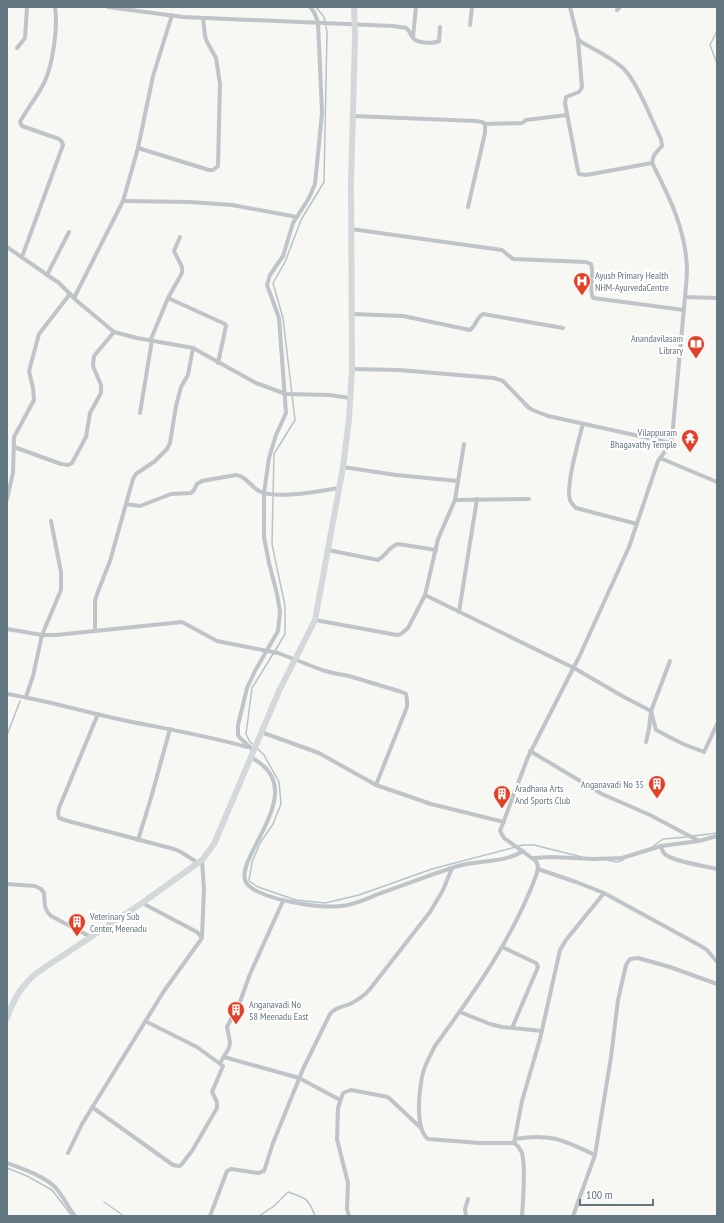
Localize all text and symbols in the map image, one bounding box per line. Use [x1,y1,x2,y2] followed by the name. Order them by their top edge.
[595,269,669,294] place label: Ayush Primary Health NHM-AyurvedaCentre
[572,271,592,296] hospital icon: Ayush Primary Health NHM-AyurvedaCentre
[631,332,683,357] place label: Anandavilasam Library
[686,334,706,359] library icon: Anandavilasam Library
[610,426,677,451] place label: Vilappuram Bhagavathy Temple
[680,428,700,453] temple icon: Vilappuram Bhagavathy Temple
[647,774,667,799] building icon: Anganavadi No 35
[581,778,644,791] place label: Anganavadi No 35
[515,782,570,807] place label: Aradhana Arts And Sports Club
[492,784,512,809] building icon: Aradhana Arts And Sports Club
[89,910,147,935] place label: Veterinary Sub Center, Meenadu
[67,912,87,937] building icon: Veterinary Sub Center, Meenadu
[249,998,309,1023] place label: Anganavadi No 58 Meenadu East
[226,1000,246,1025] building icon: Anganavadi No 58 Meenadu East
[580,1181,653,1207] scale bar
[586,1187,613,1202] text: 100 m

